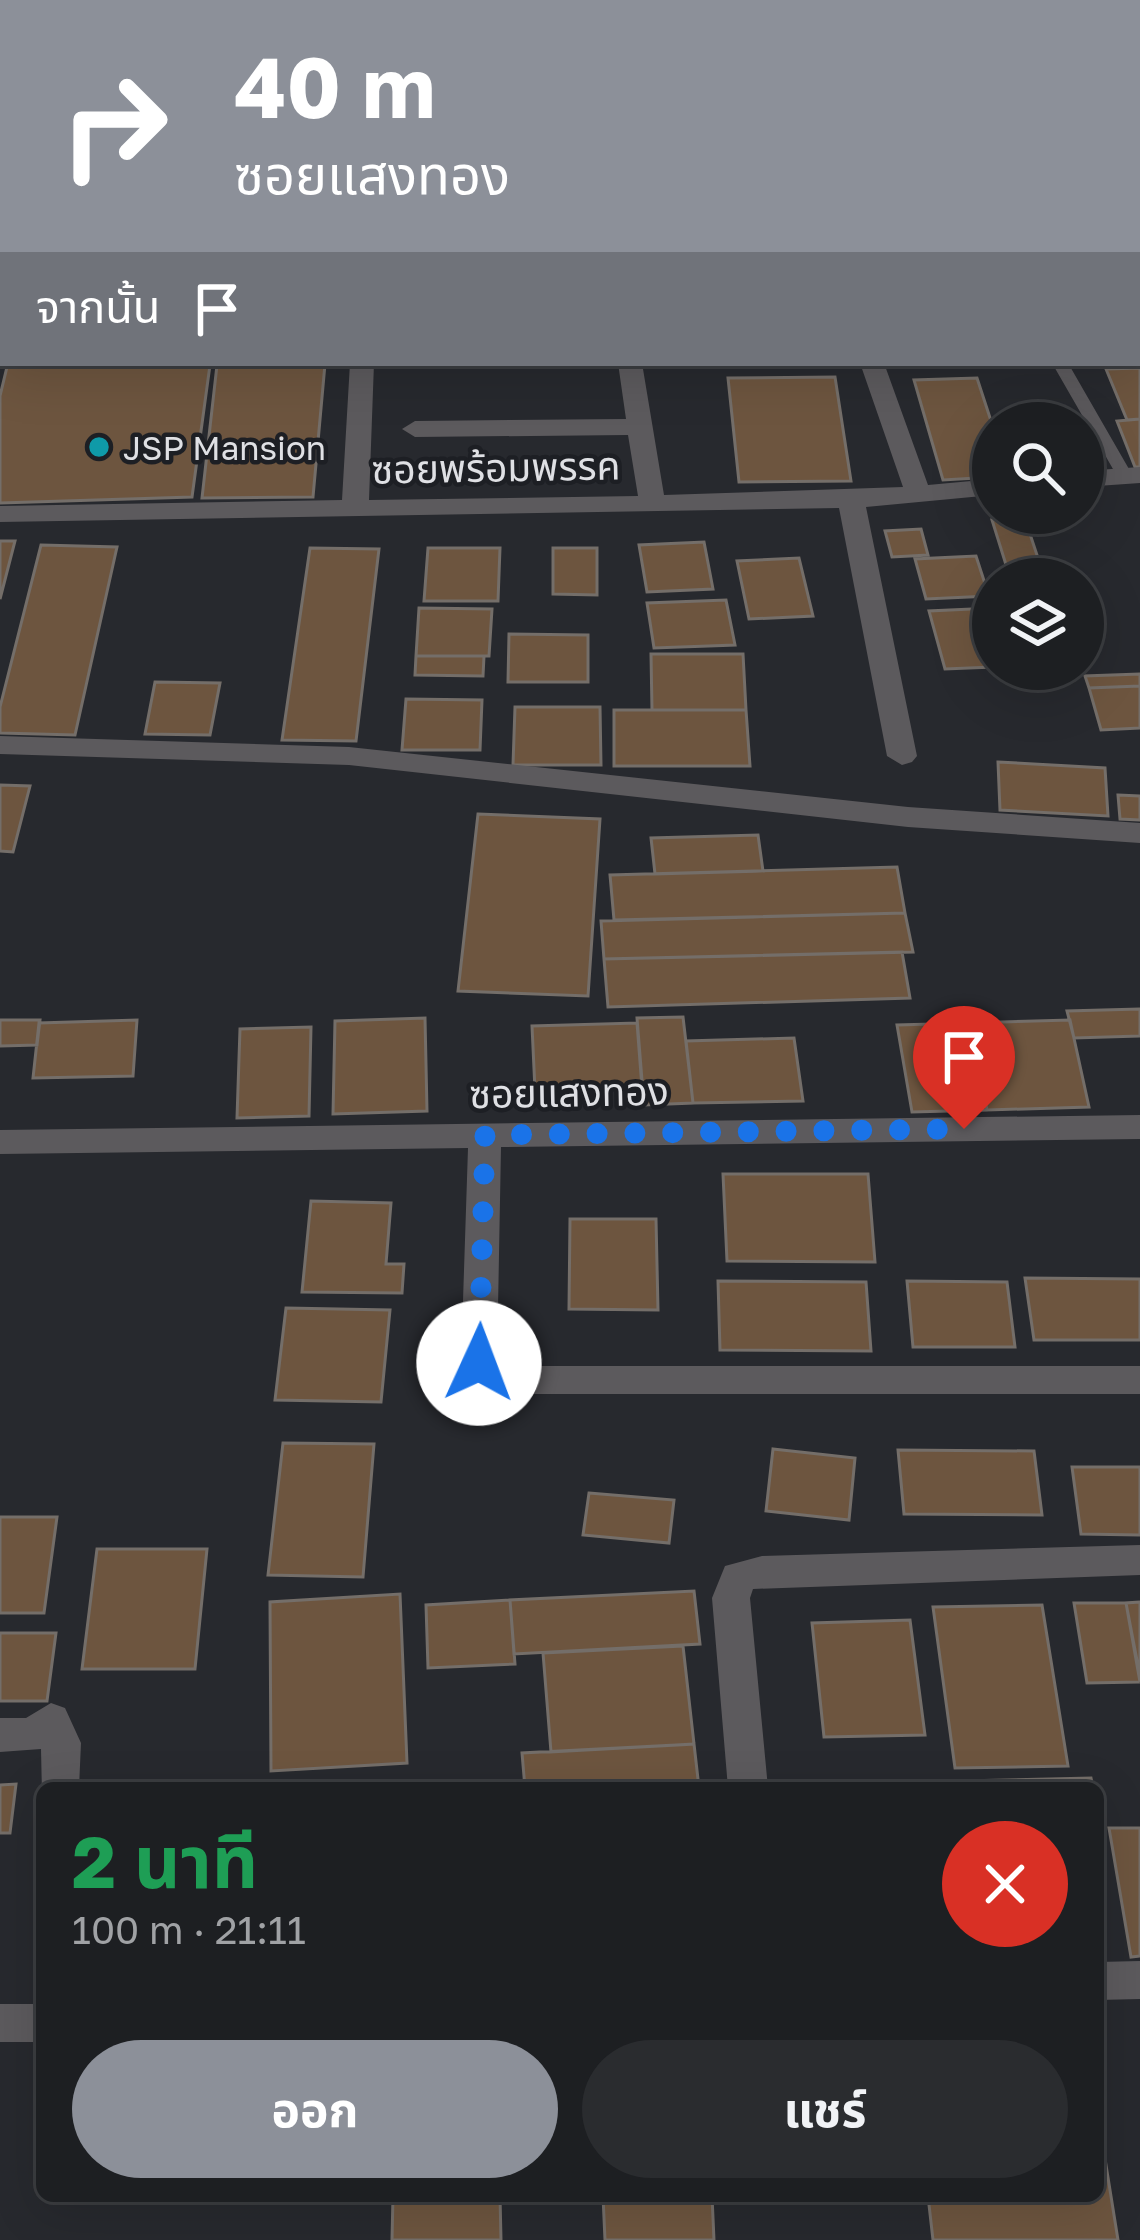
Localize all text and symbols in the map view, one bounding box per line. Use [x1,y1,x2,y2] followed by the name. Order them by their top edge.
[234,36,436,136] text: 40 m
[36,48,192,204] icon: right
[234,141,510,206] text: ซอยแสงทอง
[184,276,250,342] icon: arrive
[36,279,160,333] text: จากนั้น
[972,402,1104,690] map controls
[972,402,1104,534] button: search
[123,428,326,467] place label: JSP Mansion
[86,434,112,460] marker: JSP Mansion
[371,441,621,493] street label: ซอยพร้อมพรรค
[972,558,1104,690] button: layers
[913,1006,1015,1129] pin
[931,1024,997,1090] icon: arrive
[469,1067,669,1117] street label: ซอยแสงทอง
[416,1300,542,1426] position arrow
[72,1817,258,1904] text: 2 นาที
[942,1821,1068,1947] button: close
[72,1906,306,1953] text: 100 m · 21:11
[72,2040,558,2178] button: ออก
[582,2040,1068,2178] button: แชร์

